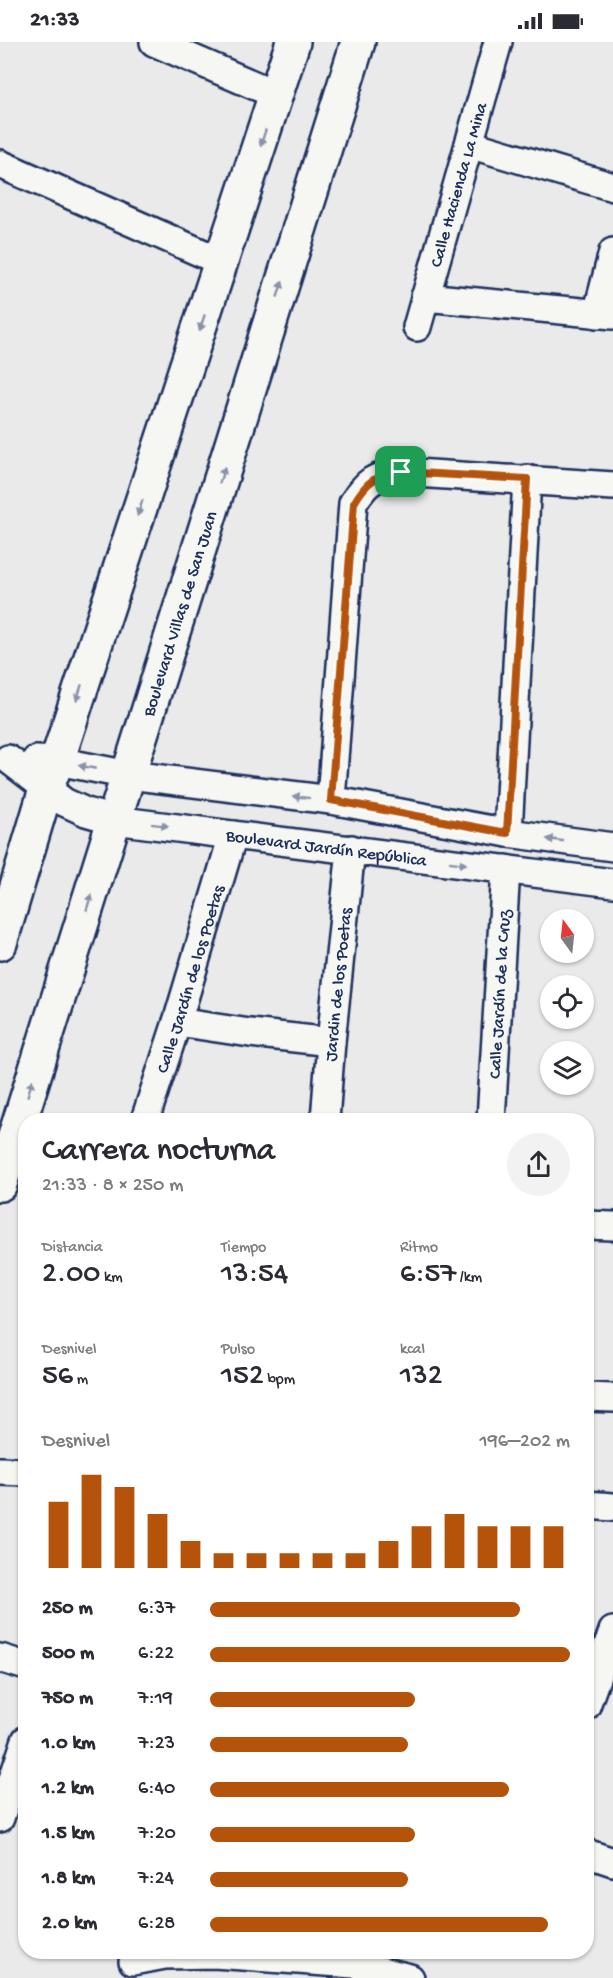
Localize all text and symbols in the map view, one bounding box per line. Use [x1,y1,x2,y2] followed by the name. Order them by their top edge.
[30,8,79,34] text: 21:33
[427,100,493,270] street label: Calle Hacienda La Mina
[258,129,267,147] one-way arrow
[276,280,286,298] one-way arrow
[196,314,206,332] one-way arrow
[375,446,426,497] pin
[384,455,417,488] icon: arrive
[218,466,227,484] one-way arrow
[135,499,145,517] one-way arrow
[139,508,223,720] street label: Boulevard Villas de San Juan
[74,684,84,702] one-way arrow
[77,762,96,771] one-way arrow
[291,792,310,801] one-way arrow
[151,821,170,830] one-way arrow
[224,826,429,873] street label: Boulevard Jardín República
[545,835,564,844] one-way arrow
[449,858,468,867] one-way arrow
[153,882,231,1076] street label: Calle Jardín de los Poetas
[84,893,94,911] one-way arrow
[322,906,358,1062] street label: Jardin de los Poetas
[485,908,517,1080] street label: Calle Jardín de la Cruz
[540,909,594,963] north arrow
[540,909,594,1095] map controls
[540,975,594,1029] button: locate
[540,1041,594,1095] button: layers
[26,1079,35,1097] one-way arrow
[42,1133,275,1171] text: Carrera nocturna
[507,1133,570,1196] button: share
[42,1175,183,1198] text: 21:33 · 8 × 250 m
[42,1239,103,1258] text: Distancia
[221,1239,266,1258] text: Tiempo
[400,1239,438,1258] text: Ritmo
[42,1258,100,1293] text: 2.00
[221,1258,288,1293] text: 13:54
[400,1258,456,1293] text: 6:57
[100,1269,122,1288] text: km
[456,1269,482,1288] text: /km
[42,1341,96,1360] text: Desnivel
[221,1341,255,1360] text: Pulso
[400,1341,425,1360] text: kcal
[42,1360,73,1395] text: 56
[221,1360,264,1395] text: 152
[400,1360,442,1395] text: 132
[73,1371,88,1390] text: m
[264,1371,295,1390] text: bpm
[42,1431,110,1454] text: Desnivel
[480,1431,570,1454] text: 196–202 m
[42,1598,93,1621] text: 250 m
[138,1598,175,1621] text: 6:37
[42,1643,94,1666] text: 500 m
[138,1643,174,1666] text: 6:22
[42,1688,93,1711] text: 750 m
[138,1688,173,1711] text: 7:19
[42,1733,96,1756] text: 1.0 km
[138,1733,175,1756] text: 7:23
[42,1778,94,1801] text: 1.2 km
[138,1778,175,1801] text: 6:40
[42,1823,95,1846] text: 1.5 km
[138,1823,176,1846] text: 7:20
[42,1868,95,1891] text: 1.8 km
[138,1868,174,1891] text: 7:24
[42,1913,97,1936] text: 2.0 km
[138,1913,175,1936] text: 6:28

